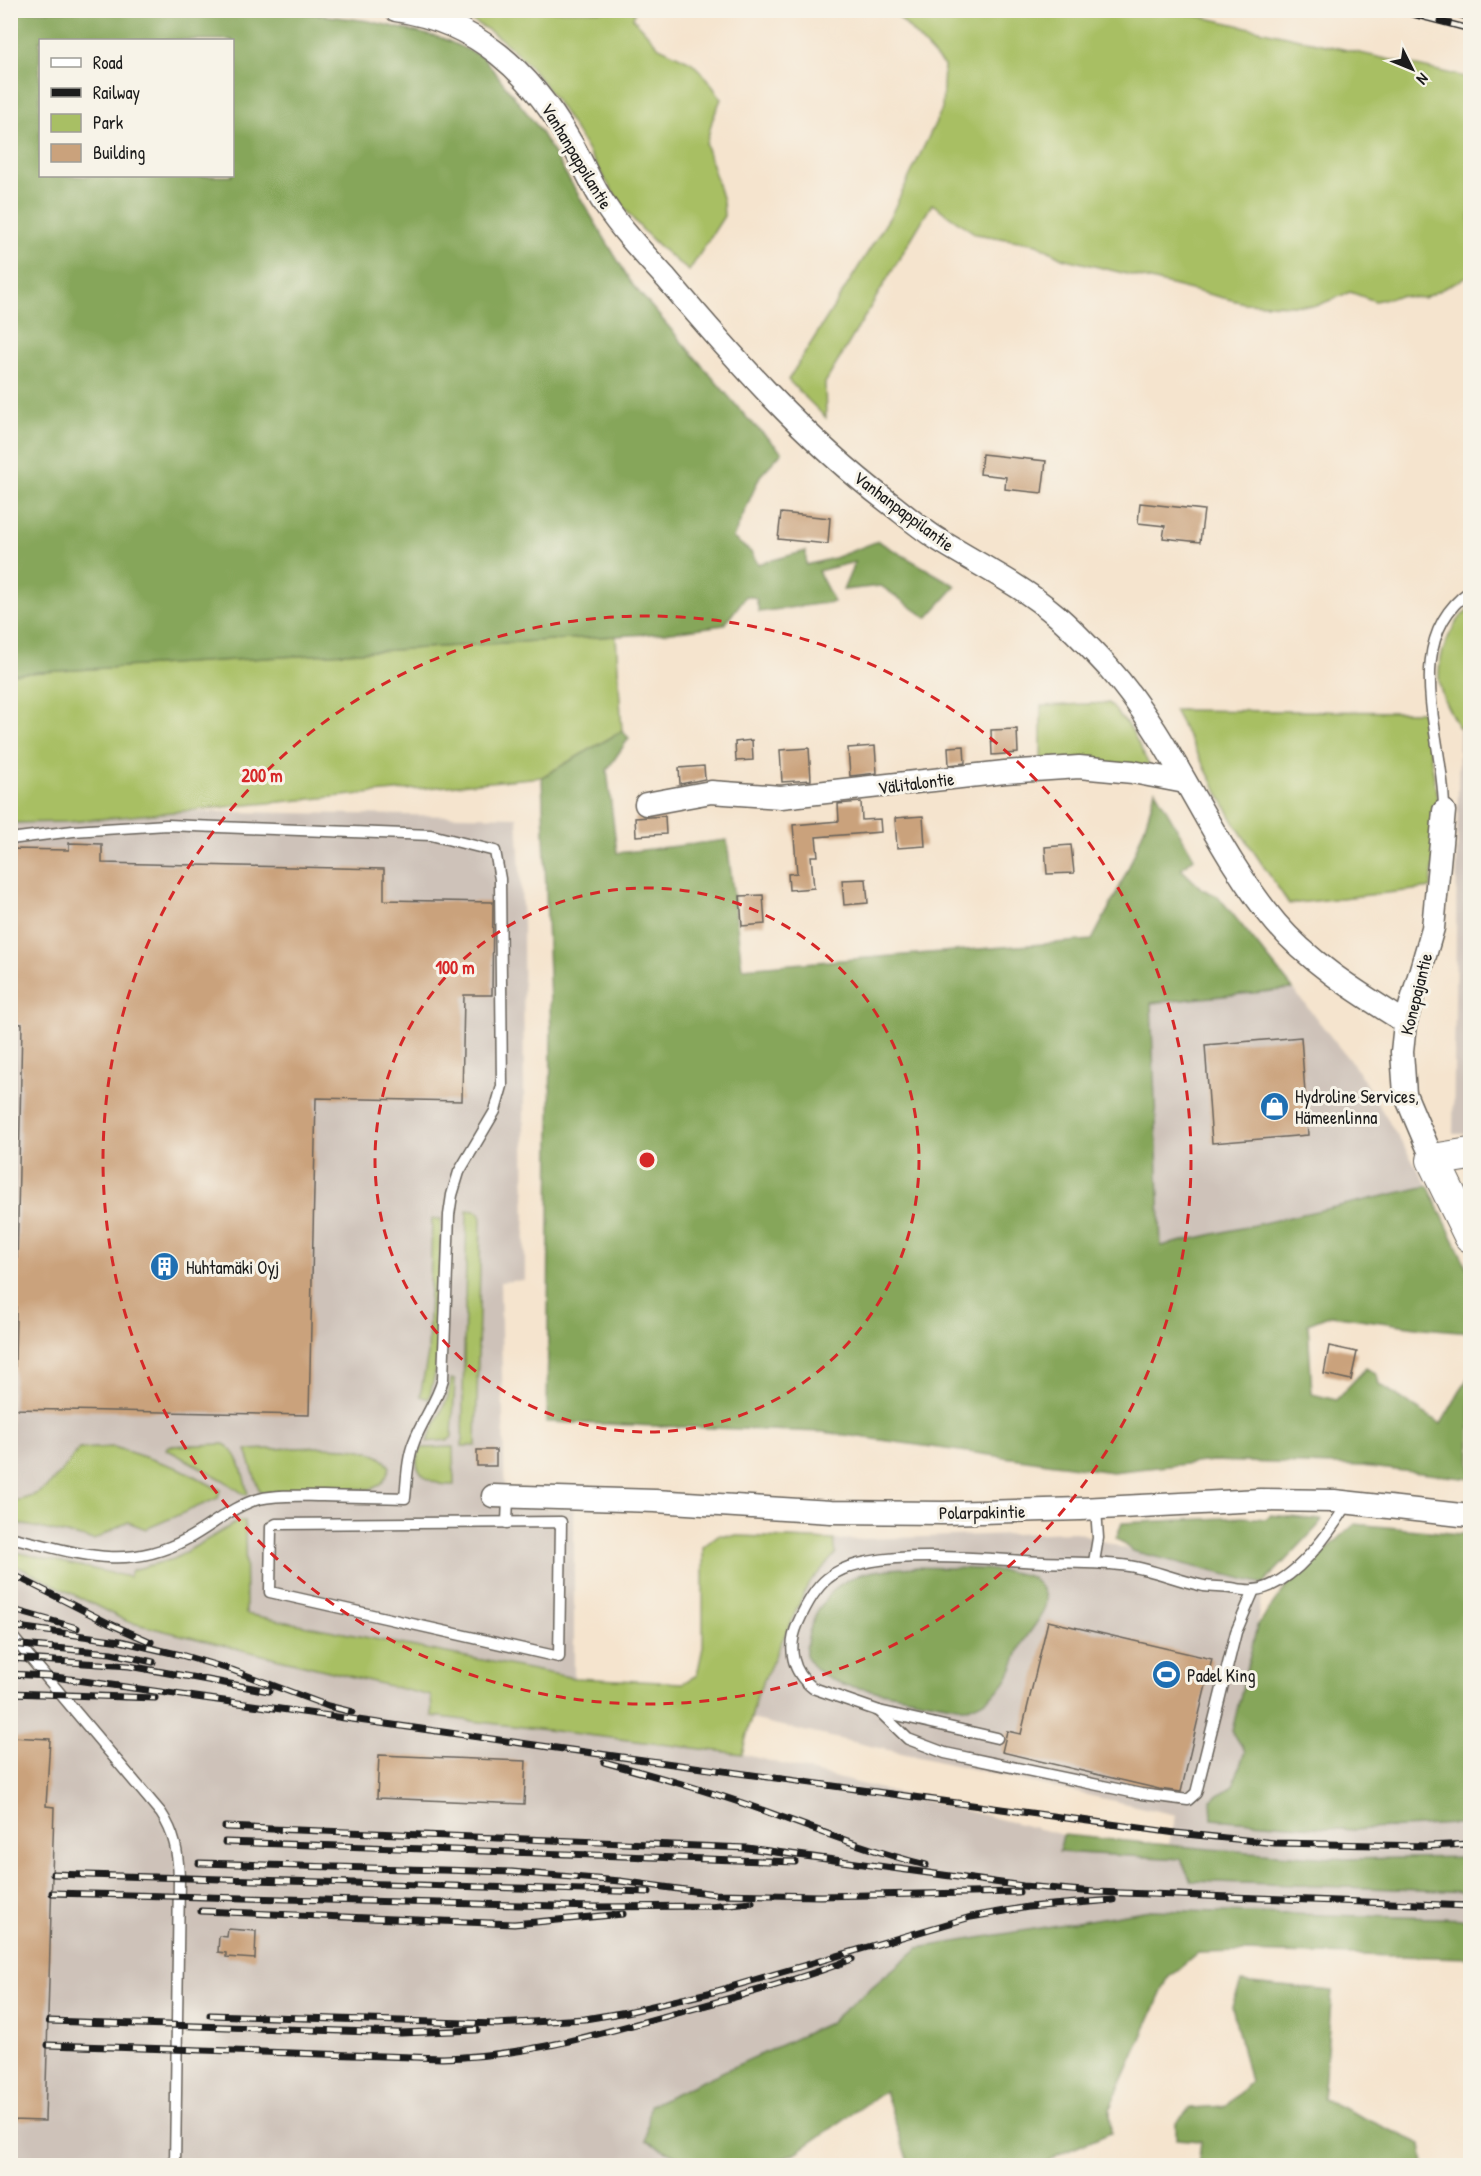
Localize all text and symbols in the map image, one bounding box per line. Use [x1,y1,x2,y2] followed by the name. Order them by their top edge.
[39,39,234,177] legend
[1382,39,1442,99] north arrow
[93,50,123,75] text: Road
[1412,69,1434,90] text: N
[93,80,140,105] text: Railway
[535,98,619,214] street label: Vanhanpappilantie
[93,110,124,135] text: Park
[93,140,145,165] text: Building
[849,465,959,557] street label: Vanhanpappilantie
[242,763,282,788] text: 200 m
[876,766,956,800] street label: Välitalontie
[1394,950,1438,1038] street label: Konepajantie
[435,955,475,980] text: 100 m
[1295,1084,1419,1130] place label: Hydroline Services, Hämeenlinna
[1258,1090,1290,1122] shop icon: Hydroline Services, Hämeenlinna
[637,1150,657,1170] centre of rings
[149,1251,181,1283] building icon: Huhtamäki Oyj
[186,1255,279,1280] place label: Huhtamäki Oyj
[939,1499,1025,1525] street label: Polarpakintie
[1150,1659,1182,1691] sports icon: Padel King
[1187,1663,1255,1688] place label: Padel King

